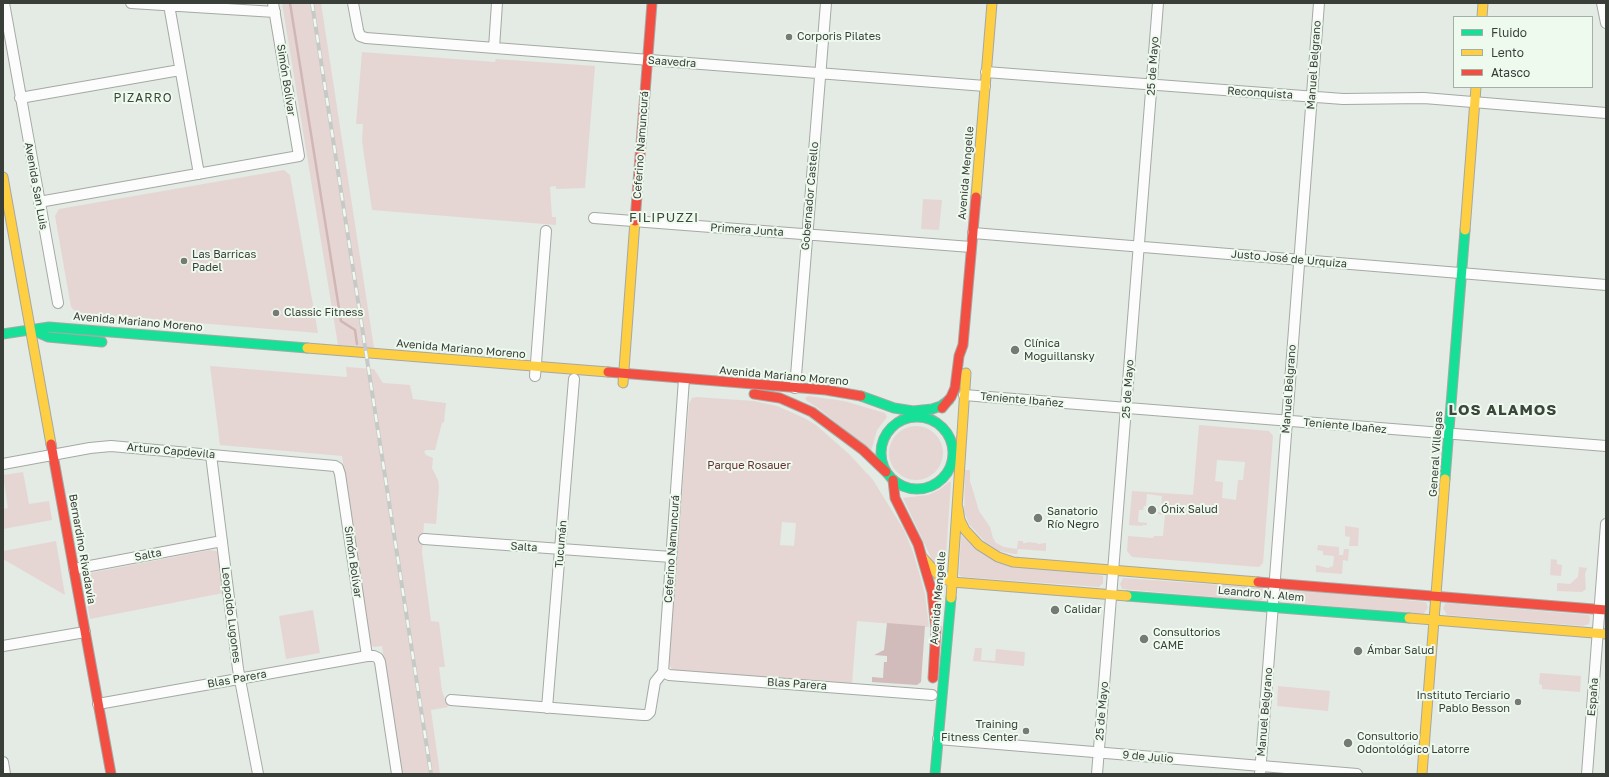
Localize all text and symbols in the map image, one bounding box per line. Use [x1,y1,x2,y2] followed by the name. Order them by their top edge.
[1453,16,1593,88] legend
[1304,20,1324,110] street label: Manuel Belgrano
[1491,25,1527,40] text: Fluido
[797,30,881,44] place label: Corporis Pilates
[784,32,794,42] marker: Corporis Pilates
[1144,36,1162,96] street label: 25 de Mayo
[274,43,298,117] street label: Simón Bolívar
[1491,45,1524,60] text: Lento
[647,54,697,70] street label: Saavedra
[1491,65,1530,80] text: Atasco
[1227,84,1293,102] street label: Reconquista
[113,91,173,105] district label: PIZARRO
[631,91,651,199] street label: Ceferino Namuncurá
[955,126,977,220] street label: Avenida Mengelle
[22,141,50,231] street label: Avenida San Luis
[799,141,821,251] street label: Gobernador Castello
[629,210,699,226] district label: FILIPUZZI
[710,221,784,239] street label: Primera Junta
[1230,247,1348,271] street label: Justo José de Urquiza
[192,248,256,274] place label: Las Barricas Padel
[179,256,189,266] marker: Las Barricas Padel
[284,306,363,320] place label: Classic Fitness
[271,308,281,318] marker: Classic Fitness
[73,310,203,334] street label: Avenida Mariano Moreno
[396,337,526,361] street label: Avenida Mariano Moreno
[1024,337,1095,363] place label: Clínica Moguillansky
[1009,344,1021,356] marker: Clínica Moguillansky
[1279,344,1299,434] street label: Manuel Belgrano
[1119,359,1137,419] street label: 25 de Mayo
[719,364,849,388] street label: Avenida Mariano Moreno
[980,390,1064,410] street label: Teniente Ibañez
[1449,401,1557,419] district label: LOS ALAMOS
[1426,410,1446,498] street label: General Villegas
[1303,416,1387,436] street label: Teniente Ibañez
[126,441,216,461] street label: Arturo Capdevila
[707,459,791,473] park label: Parque Rosauer
[66,493,98,605] street label: Bernardino Rivadavia
[662,495,682,603] street label: Ceferino Namuncurá
[1161,503,1218,517] place label: Ónix Salud
[1146,504,1158,516] marker: Ónix Salud
[1047,505,1099,531] place label: Sanatorio Río Negro
[1032,512,1044,524] marker: Sanatorio Río Negro
[552,520,570,568] street label: Tucumán
[341,525,365,599] street label: Simón Bolívar
[510,539,538,555] street label: Salta
[133,546,163,564] street label: Salta
[927,551,949,645] street label: Avenida Mengelle
[219,566,243,664] street label: Leopoldo Lugones
[1217,584,1305,604] street label: Leandro N. Alem
[1064,603,1101,617] place label: Calidar
[1049,604,1061,616] marker: Calidar
[1153,626,1220,652] place label: Consultorios CAME
[1138,633,1150,645] marker: Consultorios CAME
[1367,644,1434,658] place label: Ámbar Salud
[1352,645,1364,657] marker: Ámbar Salud
[206,667,268,691] street label: Blas Parera
[1255,667,1275,757] street label: Manuel Belgrano
[767,675,827,693] street label: Blas Parera
[1585,677,1601,717] street label: España
[1093,681,1111,741] street label: 25 de Mayo
[1416,689,1510,715] place label: Instituto Terciario Pablo Besson
[1513,697,1523,707] marker: Instituto Terciario Pablo Besson
[941,718,1018,744] place label: Training Fitness Center
[1021,726,1031,736] marker: Training Fitness Center
[1357,730,1470,756] place label: Consultorio Odontológico Latorre
[1342,737,1354,749] marker: Consultorio Odontológico Latorre
[1122,748,1174,766] street label: 9 de Julio

